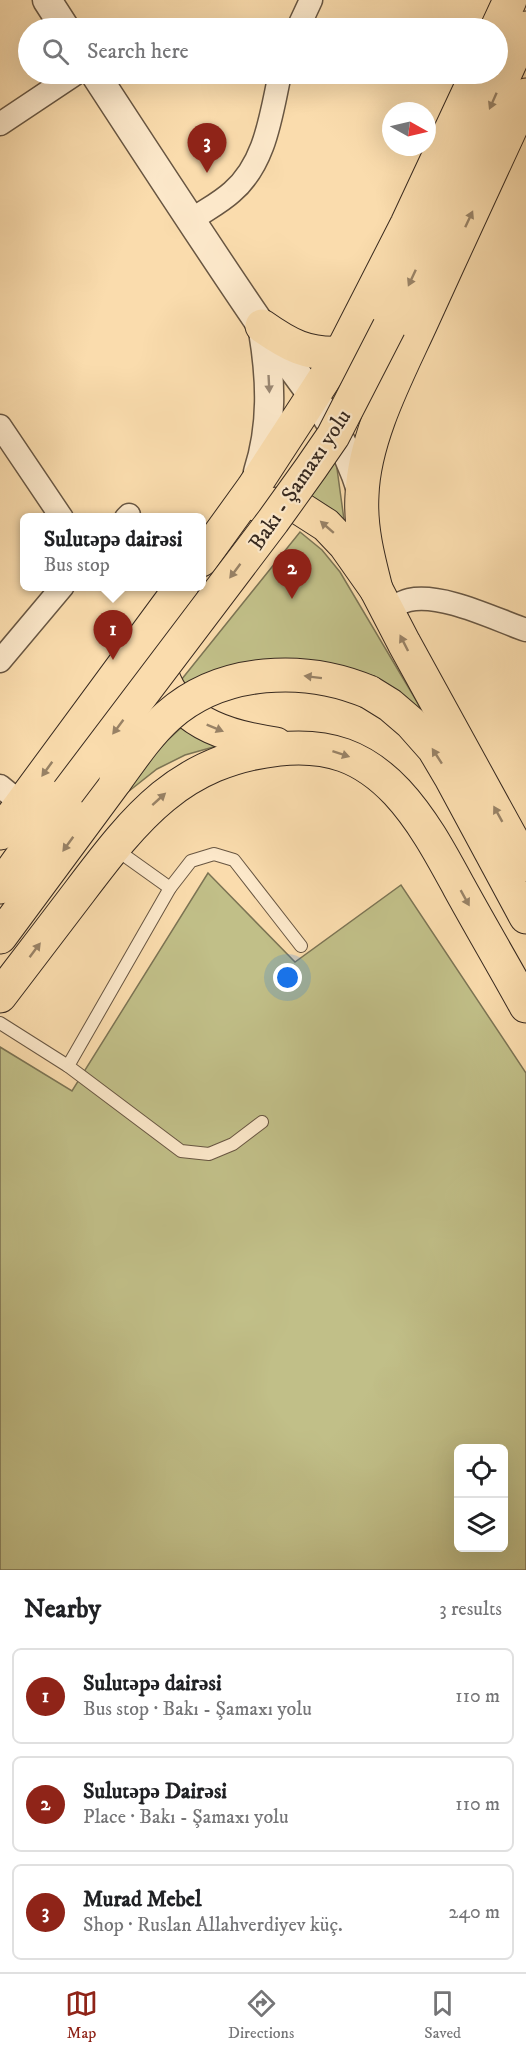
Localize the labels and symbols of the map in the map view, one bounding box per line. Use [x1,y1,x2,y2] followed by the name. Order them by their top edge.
[489,92,498,109] one-way arrow
[382,102,436,156] north arrow
[188,124,226,173] pin: 3
[464,210,473,227] one-way arrow
[408,269,417,286] one-way arrow
[265,374,274,393] one-way arrow
[243,404,357,555] street label: Bakı - Şamaxı yolu
[320,521,335,534] one-way arrow
[272,550,312,599] pin: 2
[230,564,242,579] one-way arrow
[94,610,132,660] pin: 1
[399,634,409,651] one-way arrow
[303,672,322,682] one-way arrow
[112,719,124,734] one-way arrow
[206,724,224,733] one-way arrow
[431,748,443,764] one-way arrow
[332,750,350,759] one-way arrow
[42,761,54,776] one-way arrow
[151,793,166,806] one-way arrow
[493,805,503,822] one-way arrow
[63,837,75,852] one-way arrow
[460,890,470,907] one-way arrow
[29,942,41,957] one-way arrow
[273,963,302,992] your location

